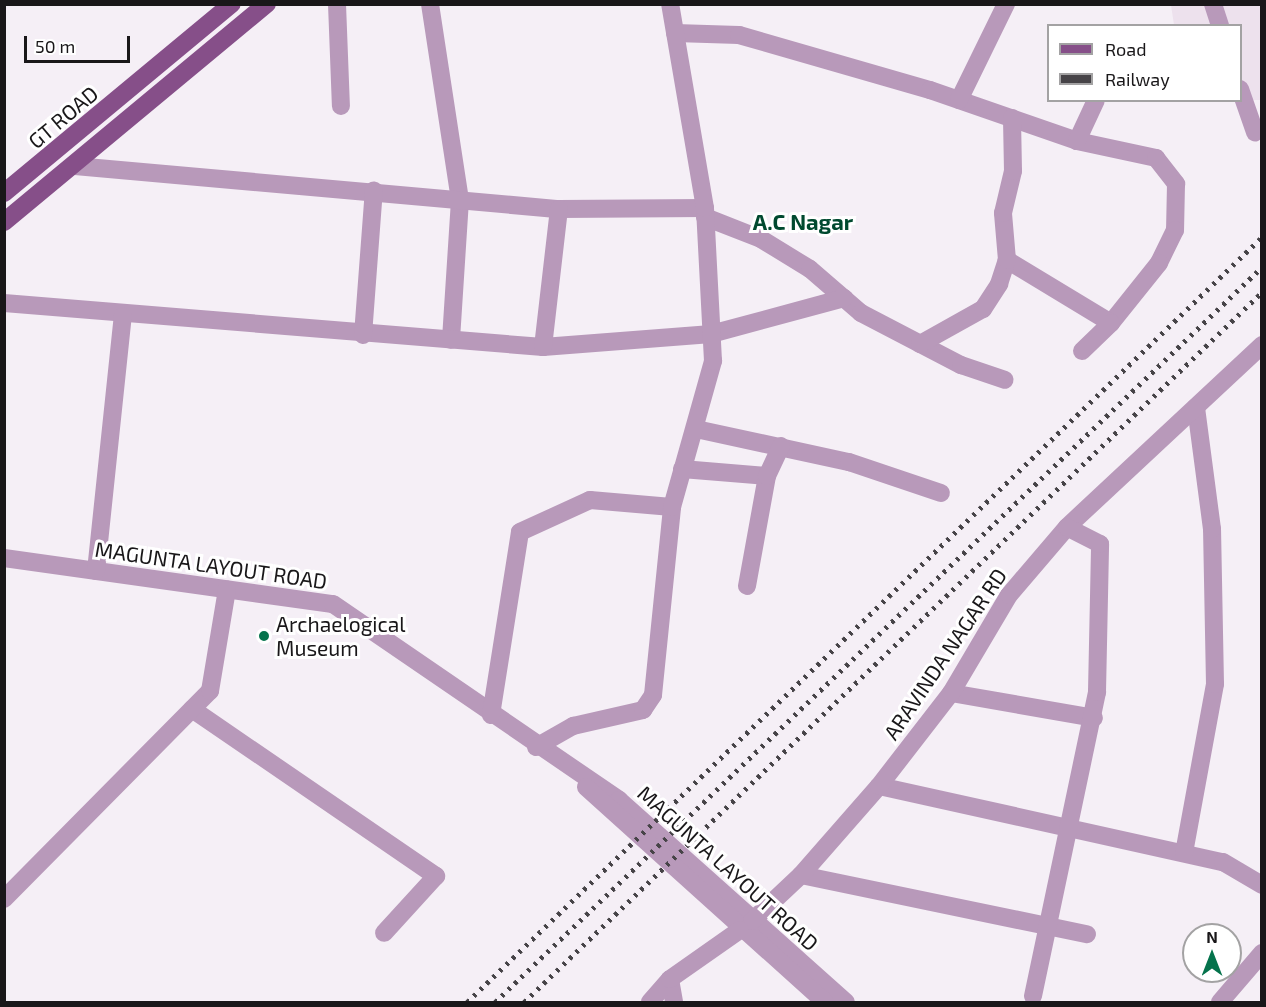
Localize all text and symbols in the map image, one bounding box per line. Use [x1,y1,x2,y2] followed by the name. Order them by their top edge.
[27,24,134,62] scale bar
[1047,24,1242,102] legend
[35,35,75,57] text: 50 m
[1105,38,1146,60] text: Road
[1105,68,1170,90] text: Railway
[23,80,103,154] street label: GT ROAD
[753,209,853,235] district label: A.C Nagar
[93,536,329,594] street label: MAGUNTA LAYOUT ROAD
[878,563,1012,745] street label: ARAVINDA NAGAR RD
[276,611,406,661] place label: Archaelogical Museum
[257,629,271,643] marker: Archaelogical Museum
[632,780,824,956] street label: MAGUNTA LAYOUT ROAD
[1182,923,1242,983] north arrow
[1206,927,1218,946] text: N

